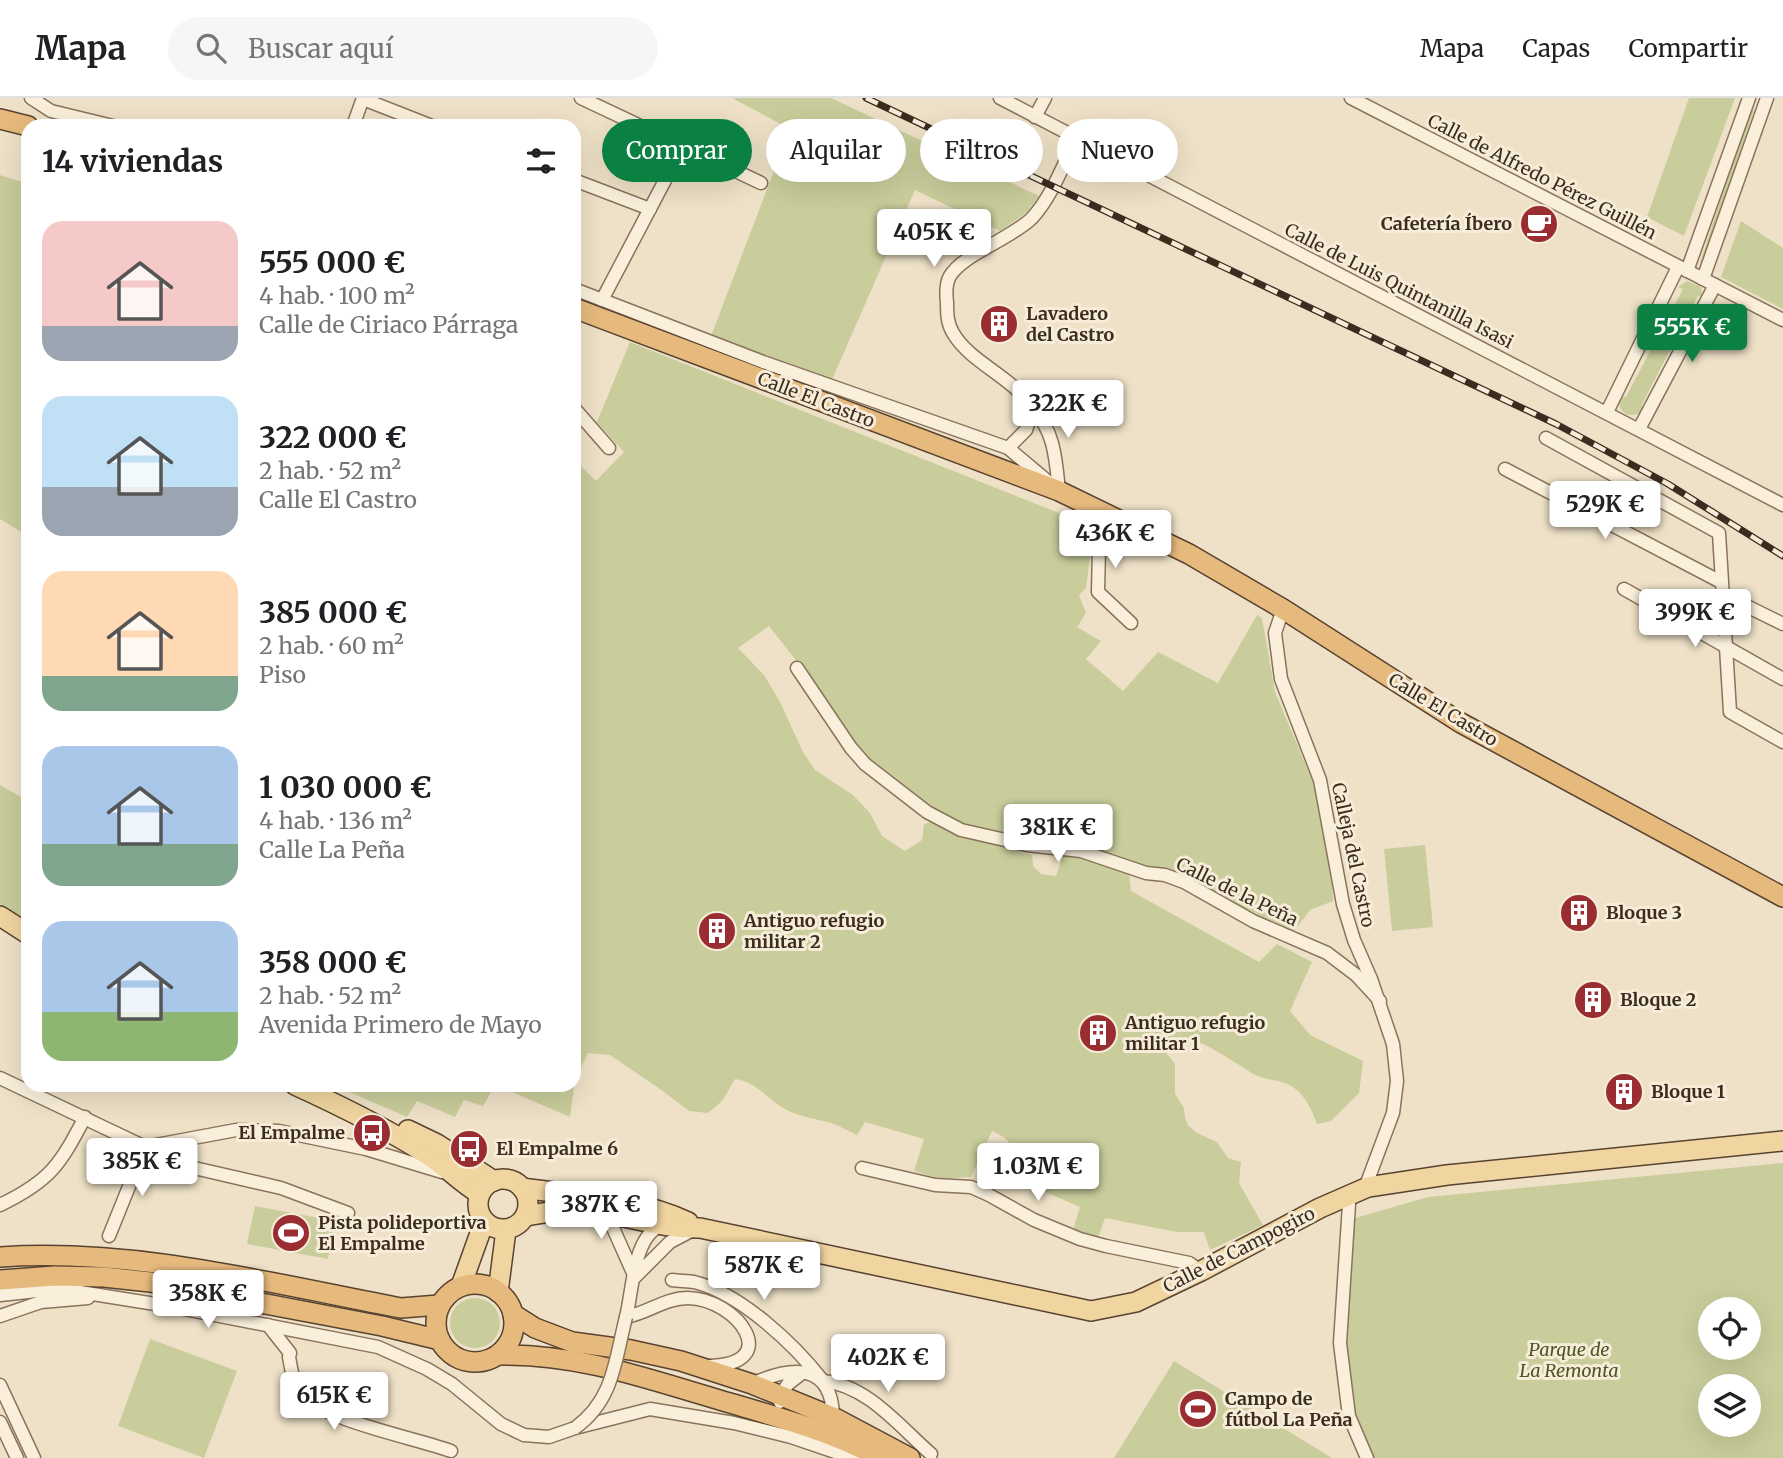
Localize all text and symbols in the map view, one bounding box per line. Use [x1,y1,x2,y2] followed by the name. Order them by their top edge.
[168,17,658,80] search box
[35,28,126,69] text: Mapa
[192,29,230,67] icon: search
[248,32,393,65] text: Buscar aquí
[1420,33,1484,64] text: Mapa
[1522,33,1590,64] text: Capas
[1628,33,1748,64] text: Compartir
[1424,109,1661,244] street label: Calle de Alfredo Pérez Guillén
[602,119,752,182] chip: Comprar
[766,119,906,182] chip: Alquilar
[920,119,1043,182] chip: Filtros
[1057,119,1178,182] chip: Nuevo
[42,142,223,180] text: 14 viviendas
[522,142,560,180] icon: filters
[1518,203,1560,245] cafe icon: Cafetería Íbero
[877,209,991,269] pin: 405K €
[1381,212,1512,235] place label: Cafetería Íbero
[893,217,975,246] text: 405K €
[1281,218,1518,353] street label: Calle de Luis Quintanilla Isasi
[259,243,406,281] text: 555 000 €
[98,249,182,333] icon: home
[259,281,415,310] text: 4 hab. · 100 m²
[1026,302,1115,346] place label: Lavadero del Castro
[978,303,1020,345] building icon: Lavadero del Castro
[1635,304,1749,364] pin: 555K €
[259,310,518,339] text: Calle de Ciriaco Párraga
[1653,312,1731,341] text: 555K €
[754,367,878,432] street label: Calle El Castro
[1011,380,1125,440] pin: 322K €
[1029,388,1107,417] text: 322K €
[259,418,407,456] text: 322 000 €
[98,424,182,508] icon: home
[259,456,401,485] text: 2 hab. · 52 m²
[1548,482,1662,541] pin: 529K €
[259,485,417,514] text: Calle El Castro
[1565,489,1645,518] text: 529K €
[1058,510,1172,570] pin: 436K €
[1075,518,1155,547] text: 436K €
[1638,589,1752,649] pin: 399K €
[259,593,407,631] text: 385 000 €
[1655,597,1735,626] text: 399K €
[98,599,182,683] icon: home
[259,631,404,660] text: 2 hab. · 60 m²
[259,660,306,689] text: Piso
[1384,668,1502,751] street label: Calle El Castro
[259,768,432,806] text: 1 030 000 €
[98,774,182,858] icon: home
[1327,780,1380,929] street label: Calleja del Castro
[1001,804,1115,864] pin: 381K €
[259,806,412,835] text: 4 hab. · 136 m²
[1020,812,1096,841] text: 381K €
[259,835,405,864] text: Calle La Peña
[1172,852,1302,931] street label: Calle de la Peña
[1558,892,1600,934] building icon: Bloque 3
[1606,901,1682,924] place label: Bloque 3
[743,909,885,953] place label: Antiguo refugio militar 2
[696,910,738,952] building icon: Antiguo refugio militar 2
[259,943,407,981] text: 358 000 €
[98,949,182,1033] icon: home
[1572,979,1614,1021] building icon: Bloque 2
[259,981,401,1010] text: 2 hab. · 52 m²
[1620,988,1696,1011] place label: Bloque 2
[259,1010,542,1039] text: Avenida Primero de Mayo
[1124,1011,1266,1055] place label: Antiguo refugio militar 1
[1077,1012,1119,1054] building icon: Antiguo refugio militar 1
[1603,1071,1645,1113] building icon: Bloque 1
[1651,1080,1725,1103] place label: Bloque 1
[351,1112,393,1154] bus stop icon: El Empalme
[238,1121,345,1144] place label: El Empalme
[448,1128,490,1170] bus stop icon: El Empalme 6
[496,1137,618,1160] place label: El Empalme 6
[85,1138,199,1198] pin: 385K €
[973,1144,1103,1203] pin: 1.03M €
[102,1146,182,1175] text: 385K €
[993,1151,1083,1180] text: 1.03M €
[544,1182,658,1241] pin: 387K €
[561,1189,641,1218] text: 387K €
[1159,1201,1319,1298] street label: Calle de Campogiro
[318,1211,487,1255] place label: Pista polideportiva El Empalme
[270,1212,312,1254] sports icon: Pista polideportiva El Empalme
[707,1242,821,1302] pin: 587K €
[724,1250,804,1279] text: 587K €
[151,1270,265,1330] pin: 358K €
[169,1278,247,1307] text: 358K €
[1698,1297,1761,1437] map controls
[1698,1297,1761,1360] button: locate
[831,1334,945,1394] pin: 402K €
[1519,1338,1619,1382] park label: Parque de La Remonta
[847,1342,929,1371] text: 402K €
[277,1372,391,1432] pin: 615K €
[1698,1374,1761,1437] button: layers
[296,1380,372,1409] text: 615K €
[1225,1387,1353,1431] place label: Campo de fútbol La Peña
[1177,1388,1219,1430] sports icon: Campo de fútbol La Peña

